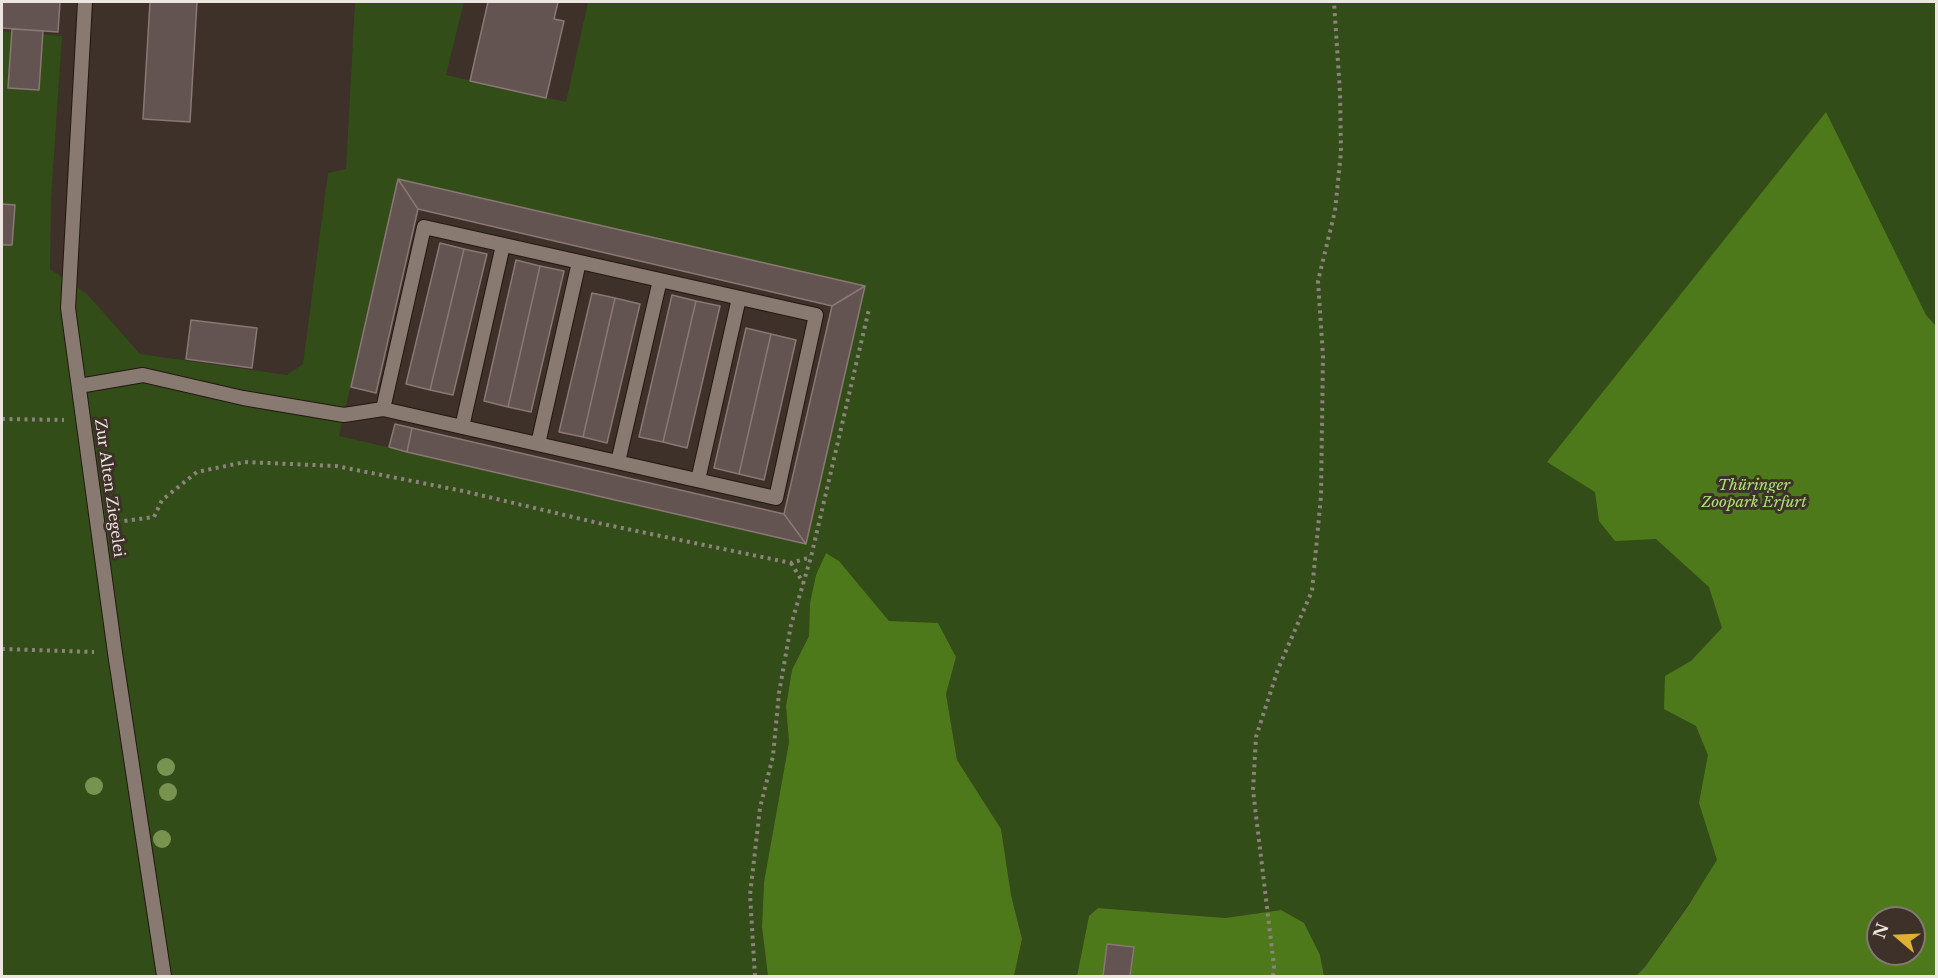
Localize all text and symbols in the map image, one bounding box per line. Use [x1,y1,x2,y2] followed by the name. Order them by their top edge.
[90,418,128,558] street label: Zur Alten Ziegelei
[1701,477,1807,512] park label: Thüringer Zoopark Erfurt
[1866,906,1926,966] north arrow
[1869,920,1893,941] text: N

